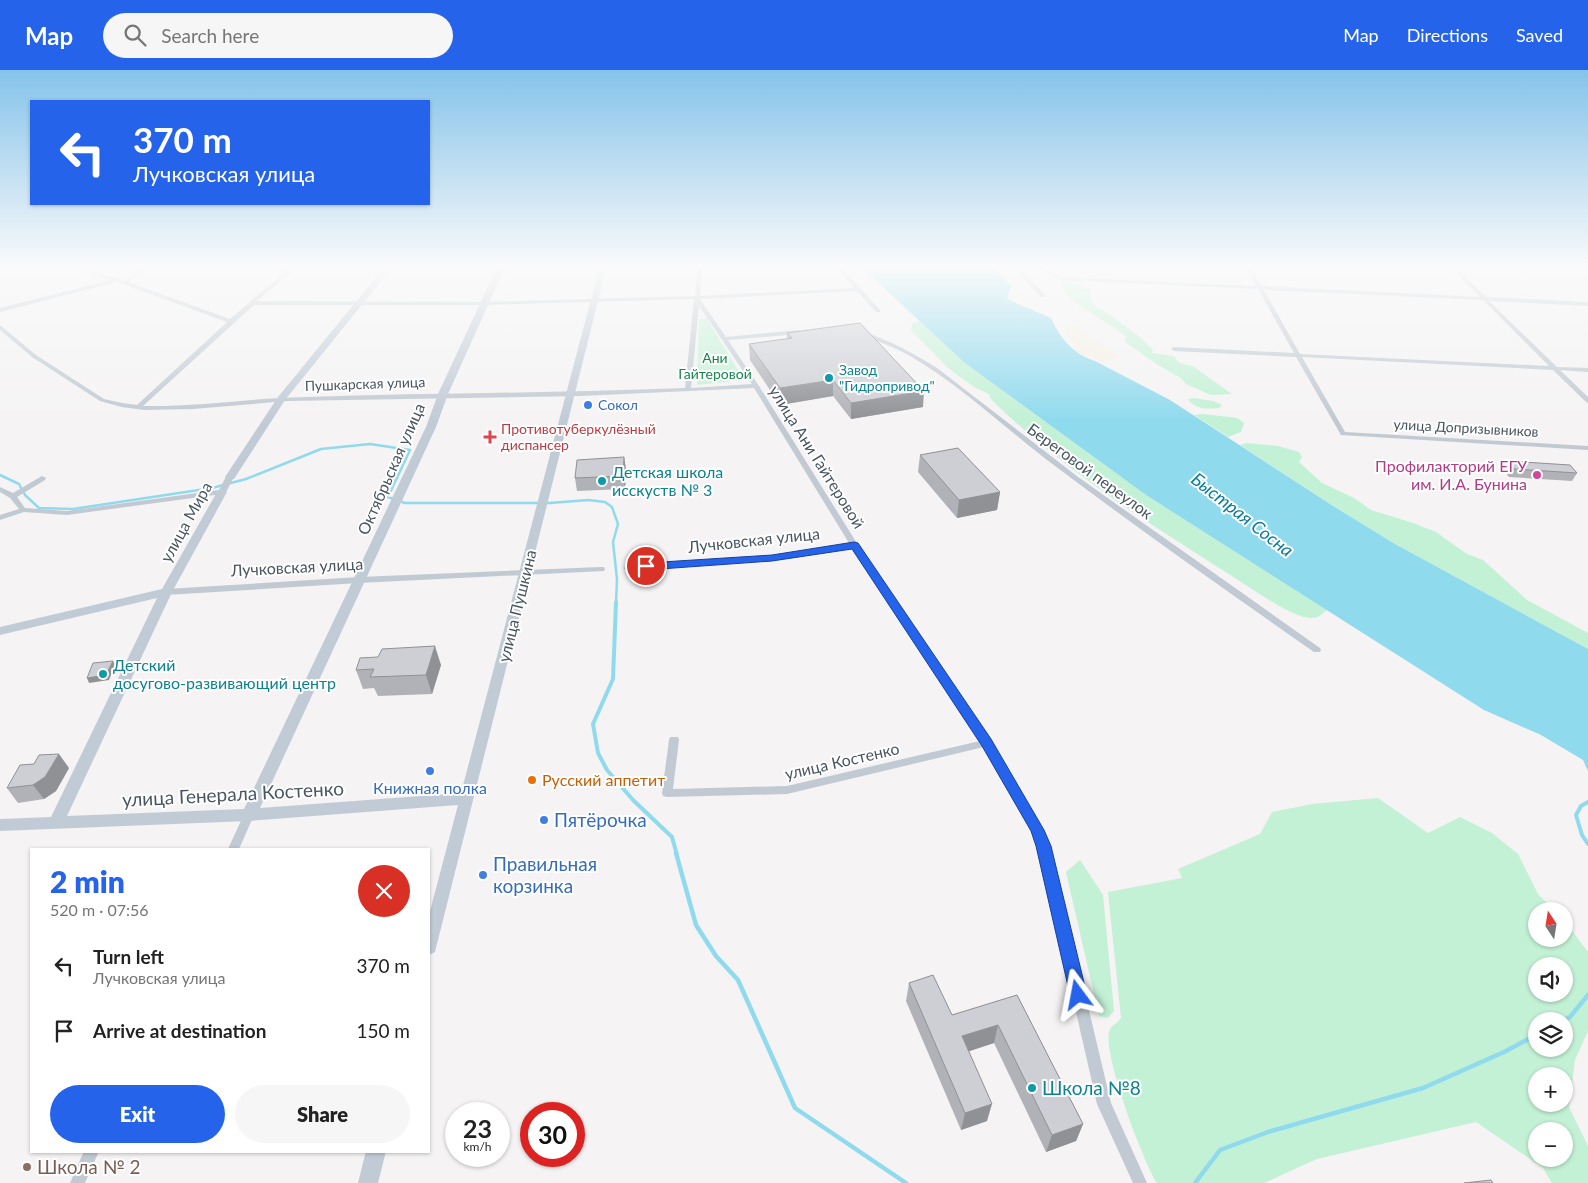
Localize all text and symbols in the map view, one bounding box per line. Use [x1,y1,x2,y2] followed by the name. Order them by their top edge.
[103,13,453,58] search box
[25,21,73,50] text: Map
[121,21,149,49] icon: search
[161,24,259,47] text: Search here
[1343,24,1379,46] text: Map
[1407,24,1488,46] text: Directions
[1516,24,1563,46] text: Saved
[133,118,232,160] text: 370 m
[50,120,115,185] icon: left
[133,160,315,187] text: Лучковская улица
[678,349,752,382] park label: Ани Гайтеровой
[839,361,935,394] place label: Завод "Гидропривод"
[823,372,835,384] marker: Завод "Гидропривод"
[304,373,426,394] street label: Пушкарская улица
[766,382,869,532] street label: улица Ани Гайтеровой
[598,396,638,413] place label: Сокол
[582,399,594,411] marker: Сокол
[353,400,428,538] street label: Октябрьская улица
[1393,415,1539,440] street label: улица Допризывников
[1024,419,1157,523] street label: Береговой переулок
[501,420,656,453] place label: Противотуберкулёзный диспансер
[483,430,497,444] marker: Противотуберкулёзный диспансер
[1375,456,1528,493] place label: Профилакторий ЕГУ им. И.А. Бунина
[612,462,723,499] place label: Детская школа исскуств № 3
[1187,468,1298,561] water label: Быстрая Сосна
[1531,469,1543,481] marker: Профилакторий ЕГУ им. И.А. Бунина
[596,475,608,487] marker: Детская школа исскуств № 3
[156,478,215,565] street label: улица Мира
[686,523,821,556] street label: Лучковская улица
[625,545,667,587] pin
[493,548,540,664] street label: улица Пушкина
[632,552,660,580] icon: arrive
[229,554,364,580] street label: Лучковская улица
[113,655,336,692] place label: Детский досугово-развивающий центр
[97,668,109,680] marker: Детский досугово-развивающий центр
[783,738,901,783] street label: улица Костенко
[424,765,436,777] marker: Книжная полка
[542,770,665,789] place label: Русский аппетит
[526,774,538,786] marker: Русский аппетит
[122,776,344,811] street label: улица Генерала Костенко
[373,778,487,797] place label: Книжная полка
[554,808,647,831] place label: Пятёрочка
[538,814,550,826] marker: Пятёрочка
[493,852,597,897] place label: Правильная корзинка
[50,863,125,899] text: 2 min
[358,865,410,917] button: close
[477,869,489,881] marker: Правильная корзинка
[50,900,149,919] text: 520 m · 07:56
[1528,902,1572,948] north arrow
[1528,902,1573,1167] map controls
[93,945,164,968] text: Turn left
[50,952,78,980] icon: left
[356,954,410,977] text: 370 m
[1528,957,1573,1002] button: sound
[93,968,225,987] text: Лучковская улица
[1051,968,1103,1020] position arrow
[1528,1012,1573,1057] button: layers
[50,1017,78,1045] icon: arrive
[93,1019,266,1042] text: Arrive at destination
[356,1019,410,1042] text: 150 m
[1528,1067,1573,1112] button: +
[1042,1076,1141,1099] place label: Школа №8
[1026,1082,1038,1094] marker: Школа №8
[50,1085,225,1143] button: Exit
[235,1085,410,1143] button: Share
[520,1102,585,1167] speed limit sign: 30
[463,1113,492,1143] text: 23
[1528,1122,1573,1167] button: −
[463,1139,492,1154] text: km/h
[37,1155,141,1178] place label: Школа № 2
[21,1161,33,1173] marker: Школа № 2

